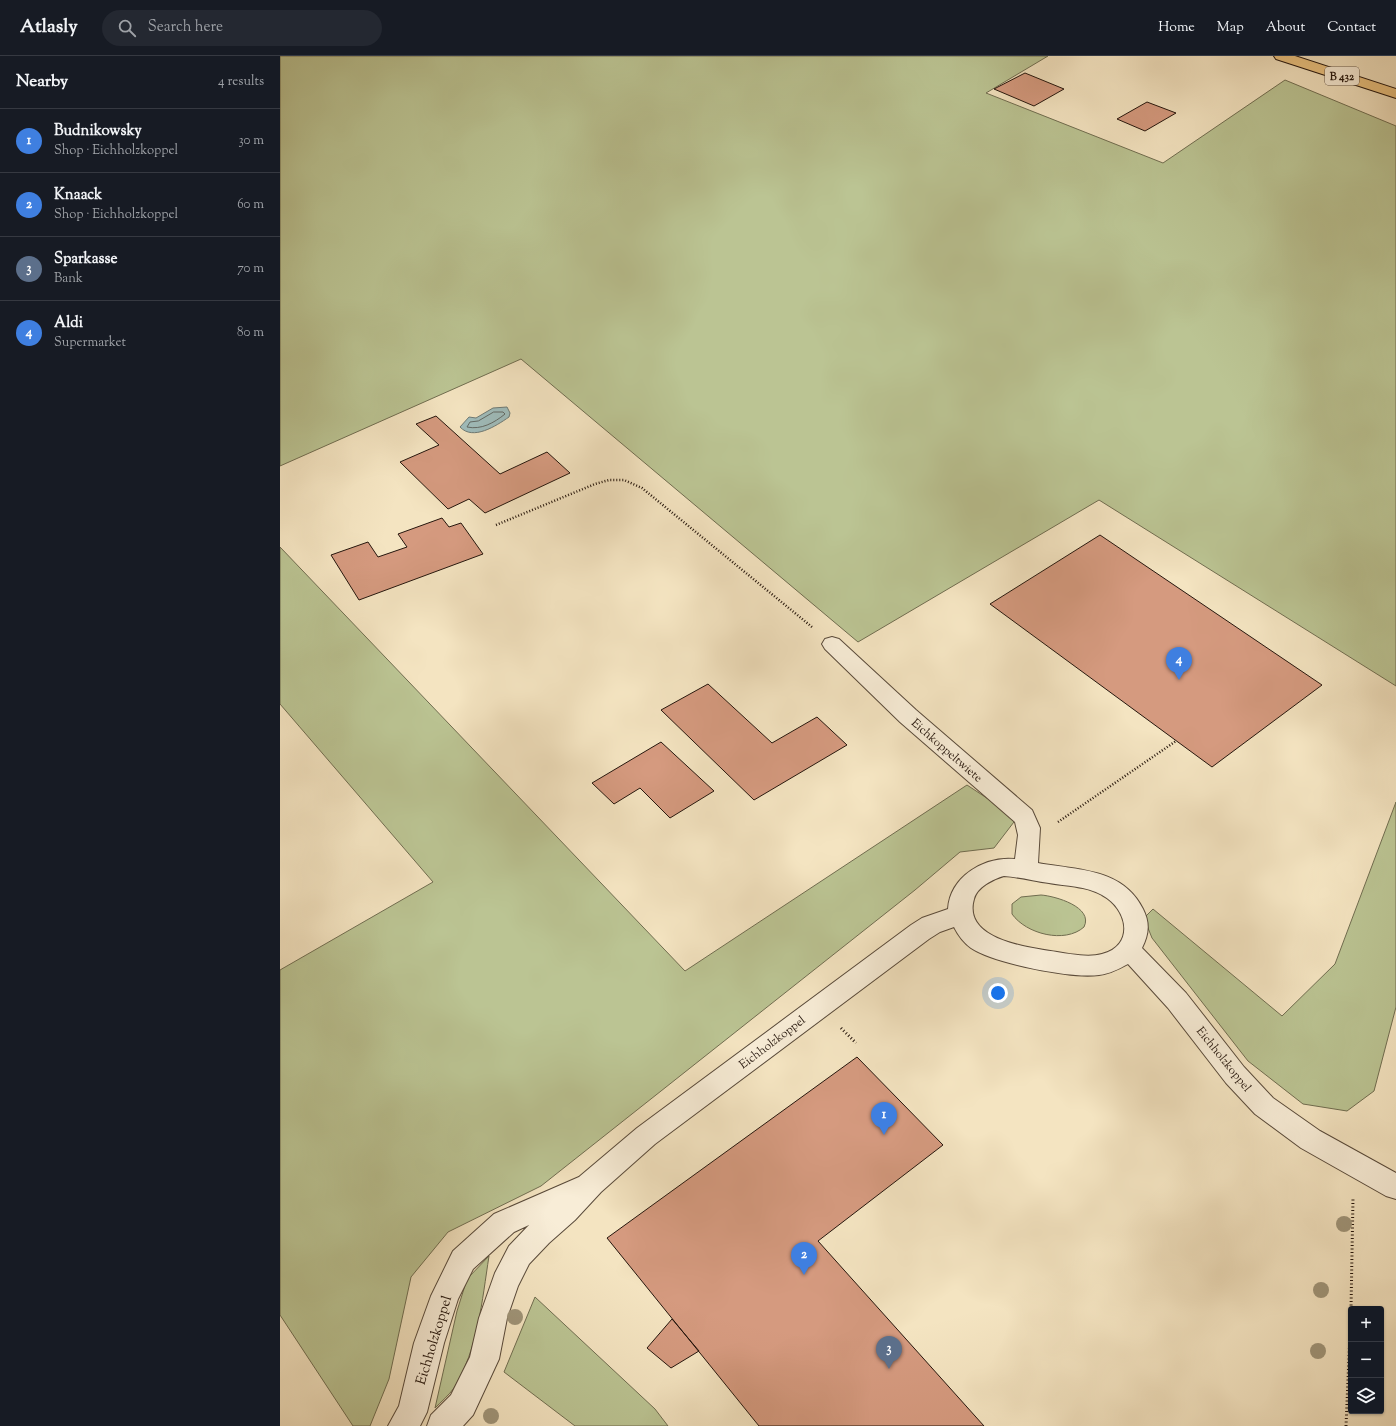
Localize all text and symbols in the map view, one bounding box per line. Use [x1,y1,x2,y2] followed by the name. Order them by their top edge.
[102,10,382,46] search box
[20,14,78,41] text: Atlasly
[116,17,138,39] icon: search
[148,17,223,38] text: Search here
[1158,18,1195,38] text: Home
[1217,18,1244,38] text: Map
[1266,18,1305,38] text: About
[1327,18,1376,38] text: Contact
[1325,67,1359,85] road number: B 432
[16,70,68,94] text: Nearby
[218,73,264,91] text: 4 results
[54,121,142,142] text: Budnikowsky
[27,132,31,150] text: 1
[238,132,264,150] text: 30 m
[54,142,178,160] text: Shop · Eichholzkoppel
[54,185,102,206] text: Knaack
[26,196,32,214] text: 2
[237,196,264,214] text: 60 m
[54,206,178,224] text: Shop · Eichholzkoppel
[54,249,117,270] text: Sparkasse
[26,260,32,278] text: 3
[237,260,264,278] text: 70 m
[54,270,83,288] text: Bank
[54,313,83,334] text: Aldi
[26,324,32,342] text: 4
[237,324,264,342] text: 80 m
[54,334,126,352] text: Supermarket
[1166,647,1192,680] pin: 4
[907,715,986,787] street label: Eichkoppeltwiete
[988,983,1008,1003] your location
[736,1011,810,1074] street label: Eichholzkoppel
[1191,1023,1256,1097] street label: Eichholzkoppel
[871,1102,897,1135] pin: 1
[791,1242,817,1275] pin: 2
[412,1293,458,1388] street label: Eichholzkoppel
[1348,1306,1384,1414] map controls
[1348,1306,1384,1342] button: +
[876,1336,902,1369] pin: 3
[1348,1342,1384,1378] button: −
[1348,1378,1384,1414] button: layers

